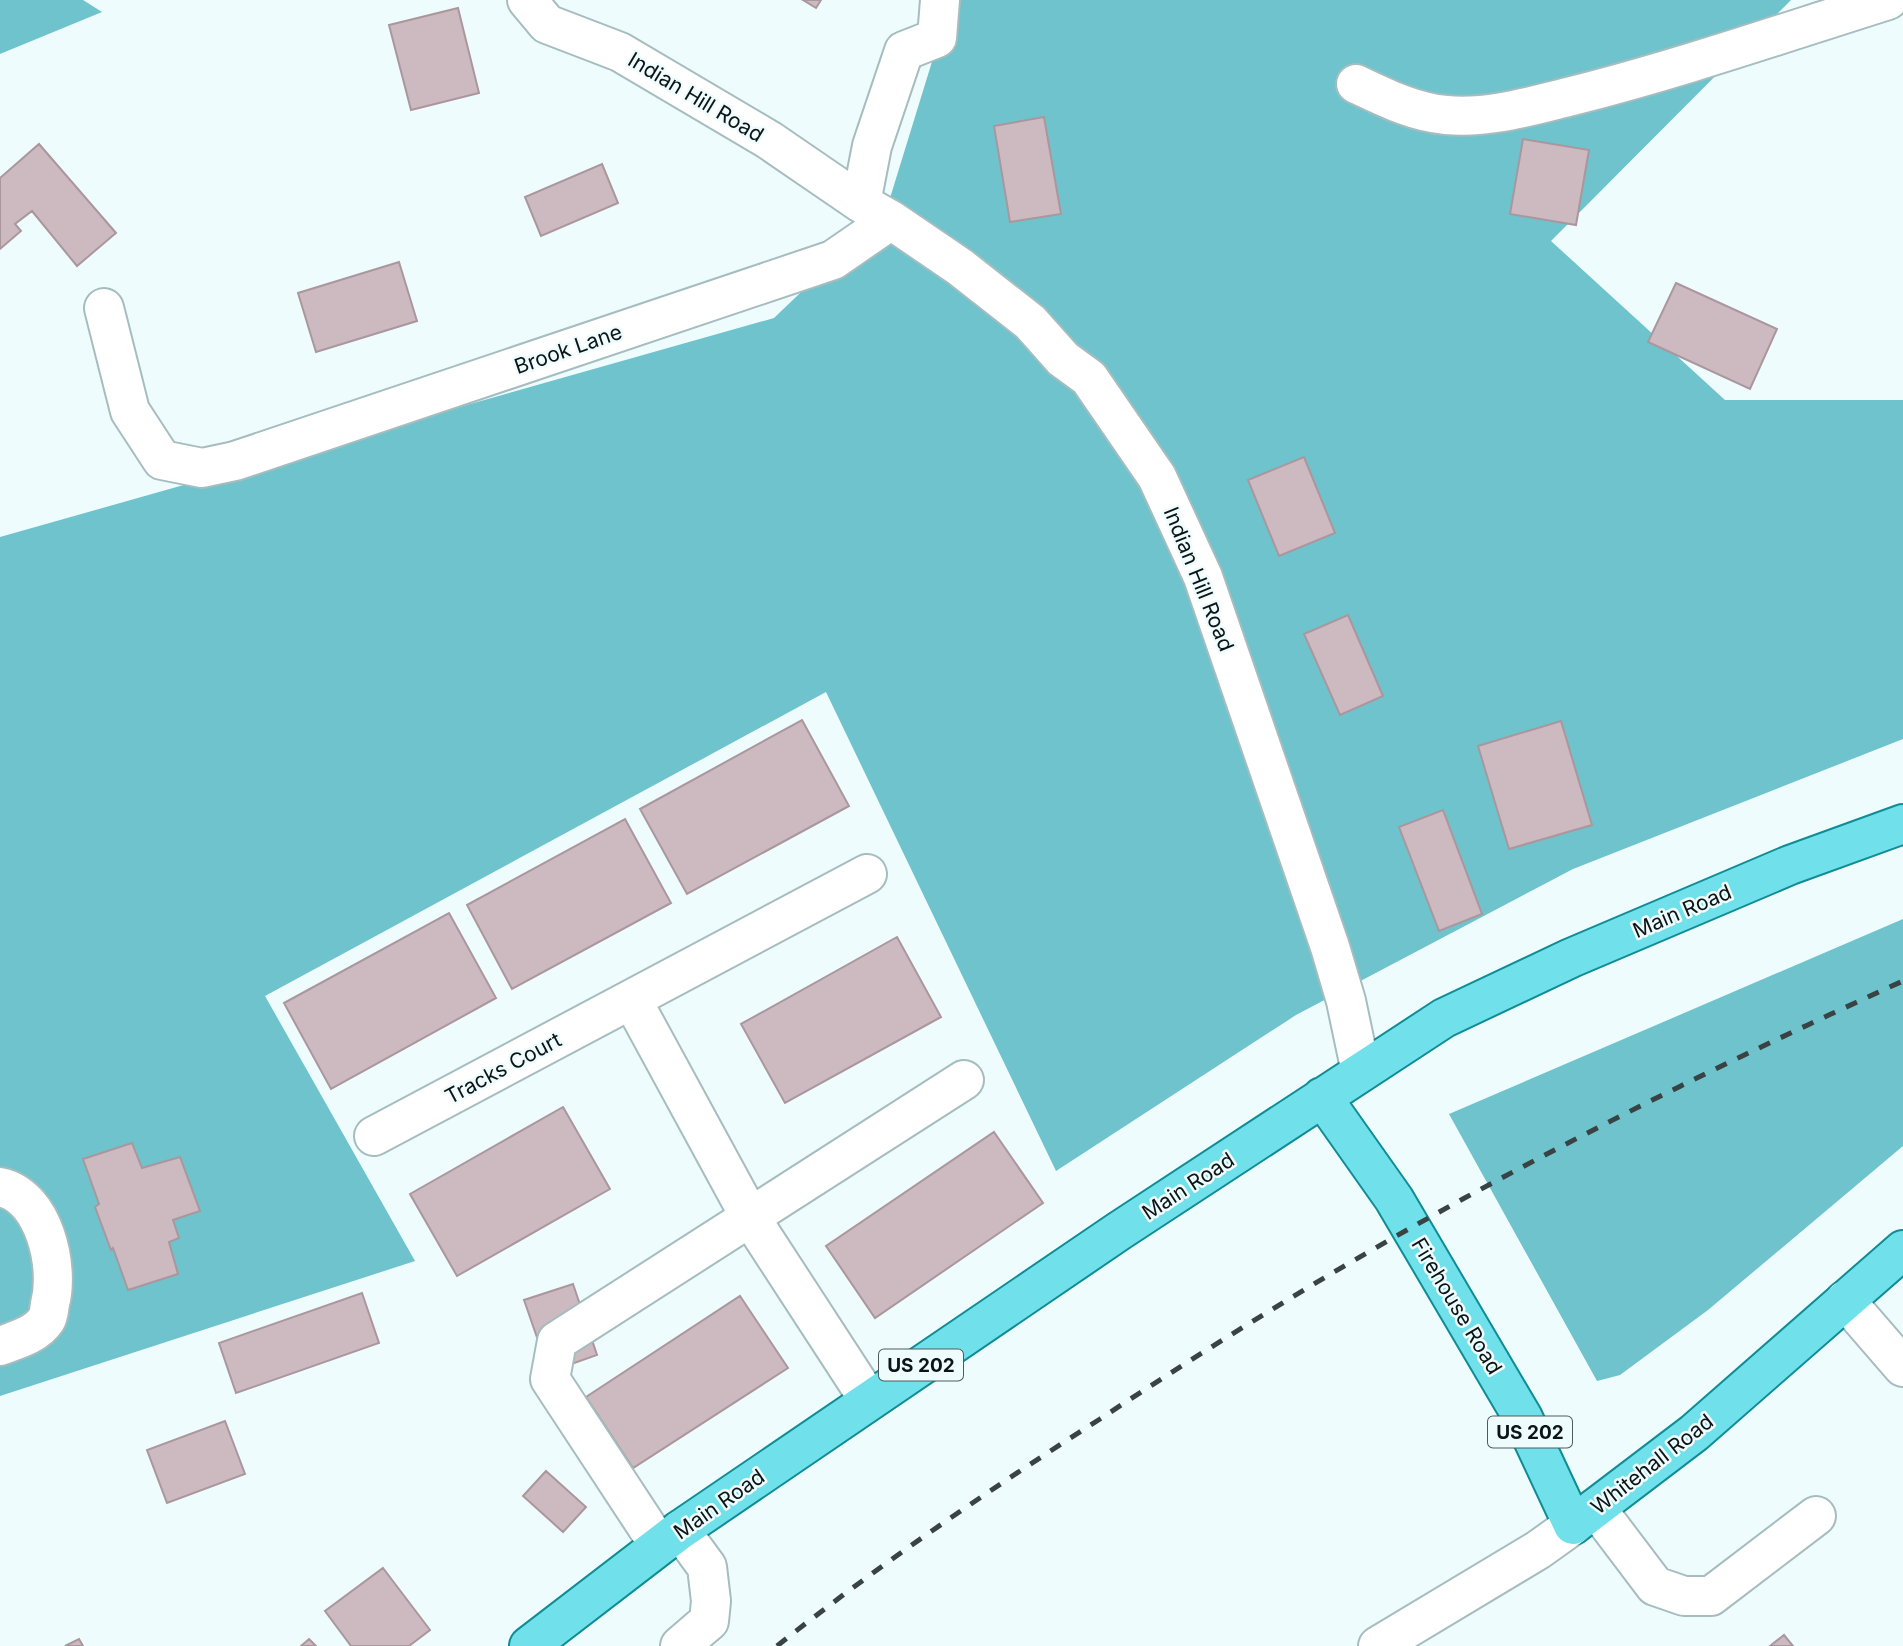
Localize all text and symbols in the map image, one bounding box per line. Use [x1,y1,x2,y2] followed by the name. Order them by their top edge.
[624,47,768,147] street label: Indian Hill Road
[511,319,625,379] street label: Brook Lane
[1159,503,1239,655] street label: Indian Hill Road
[1629,879,1735,943] street label: Main Road
[441,1027,566,1109] street label: Tracks Court
[1137,1147,1239,1225] street label: Main Road
[1406,1233,1508,1379] street label: Firehouse Road
[879,1350,963,1380] road number: US 202
[1586,1409,1718,1519] street label: Whitehall Road
[1488,1416,1572,1448] road number: US 202
[669,1464,769,1544] street label: Main Road

